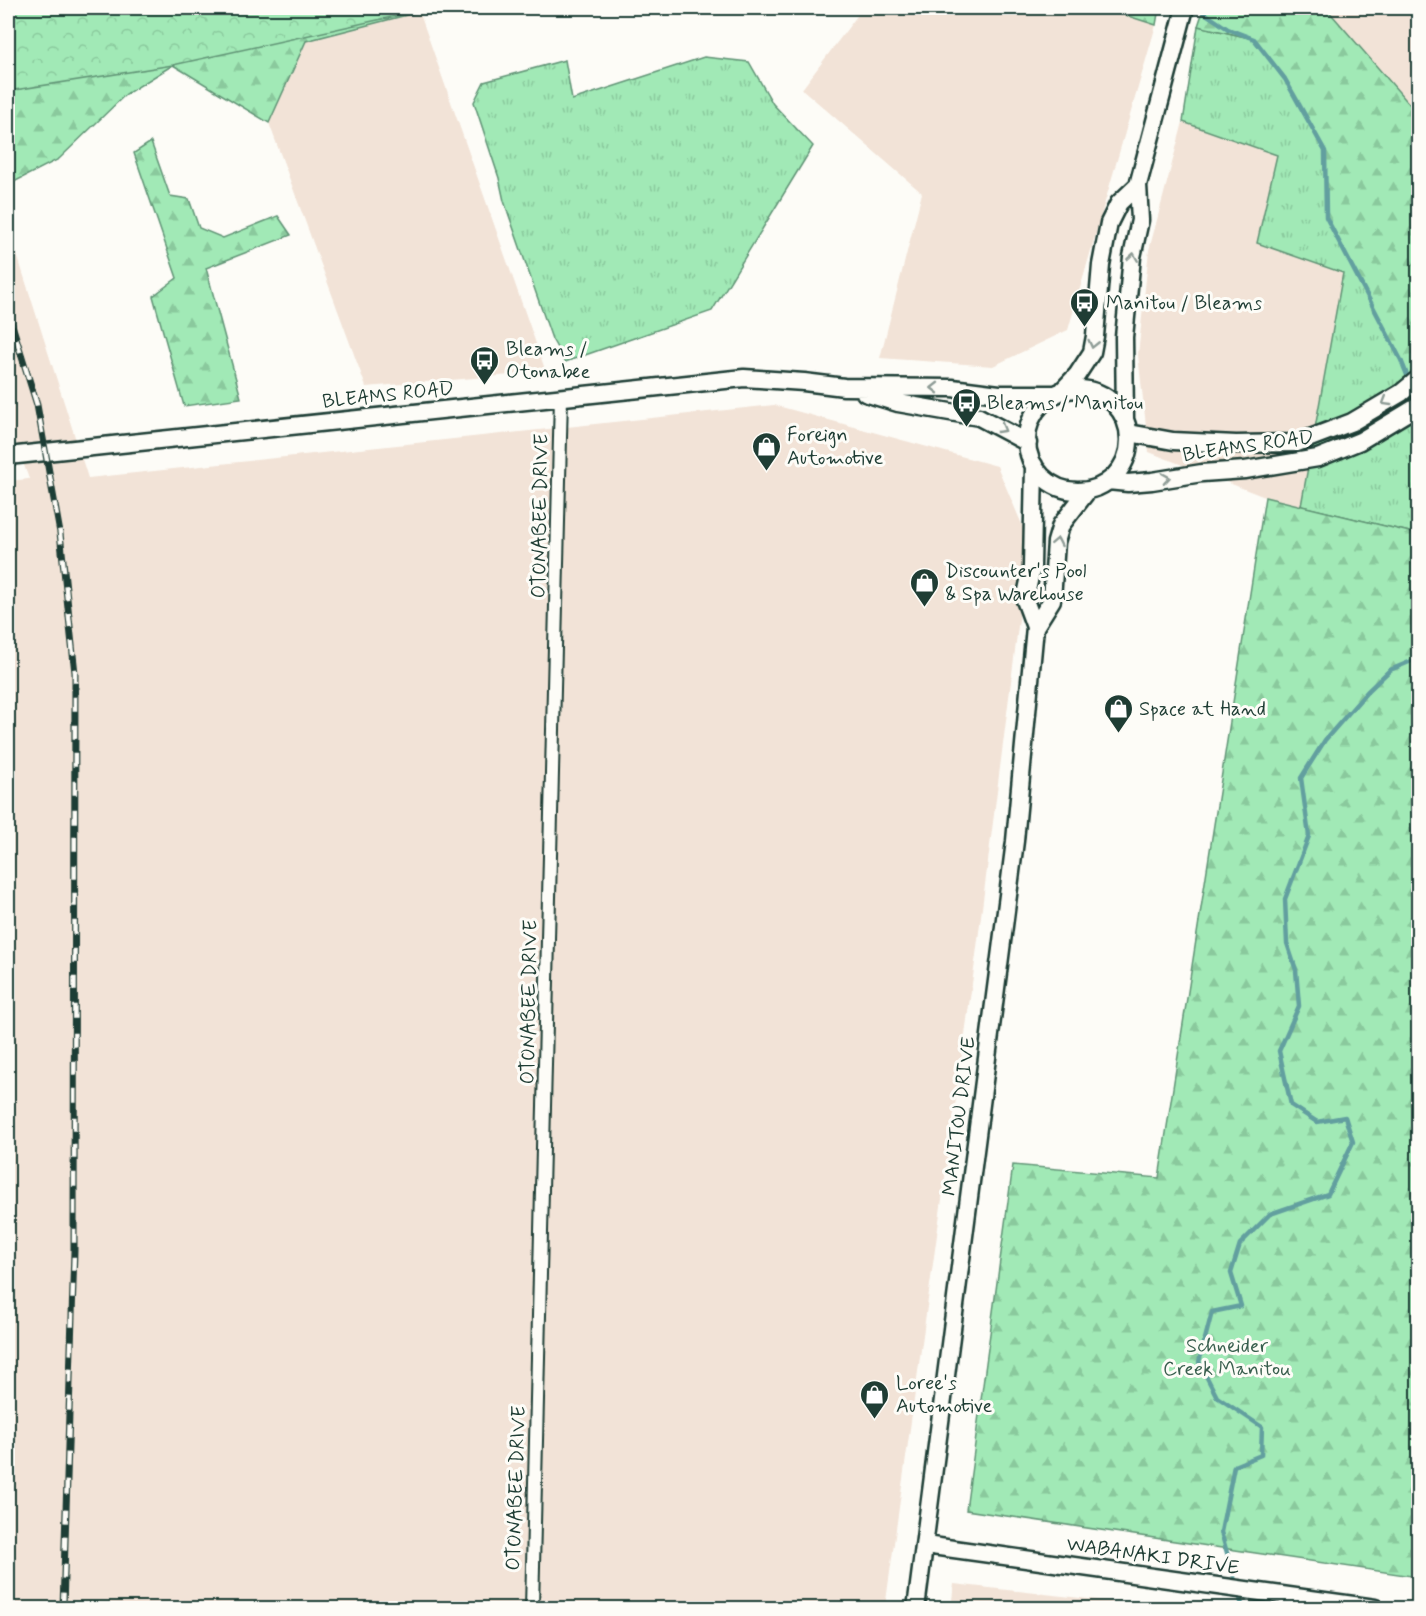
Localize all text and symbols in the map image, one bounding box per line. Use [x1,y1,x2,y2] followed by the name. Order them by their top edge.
[1127,252,1139,261] one-way arrow
[1069,286,1101,328] bus stop icon: Manitou / Bleams
[1106,290,1262,317] place label: Manitou / Bleams
[506,336,590,386] place label: Bleams / Otonabee
[1087,339,1100,349] one-way arrow
[469,344,501,386] bus stop icon: Bleams / Otonabee
[321,375,455,416] street label: BLEAMS ROAD
[930,382,939,394] one-way arrow
[950,386,982,428] bus stop icon: Bleams / Manitou
[987,390,1143,417] place label: Bleams / Manitou
[1382,394,1392,406] one-way arrow
[996,421,1006,433] one-way arrow
[787,422,883,472] place label: Foreign Automotive
[1181,424,1316,469] street label: BLEAMS ROAD
[750,430,782,472] shop icon: Foreign Automotive
[526,433,555,599] street label: OTONABEE DRIVE
[1162,473,1171,485] one-way arrow
[1050,537,1063,547] one-way arrow
[945,558,1087,608] place label: Discounter's Pool & Spa Warehouse
[908,566,940,608] shop icon: Discounter's Pool & Spa Warehouse
[1102,692,1134,734] shop icon: Space at Hand
[1139,696,1266,723] place label: Space at Hand
[515,919,544,1085] street label: OTONABEE DRIVE
[936,1035,983,1197] street label: MANITOU DRIVE
[1163,1333,1291,1383] park label: Schneider Creek Manitou
[896,1370,992,1420] place label: Loree's Automotive
[859,1378,891,1420] shop icon: Loree's Automotive
[500,1405,533,1571] street label: OTONABEE DRIVE
[1065,1531,1241,1582] street label: WABANAKI DRIVE

